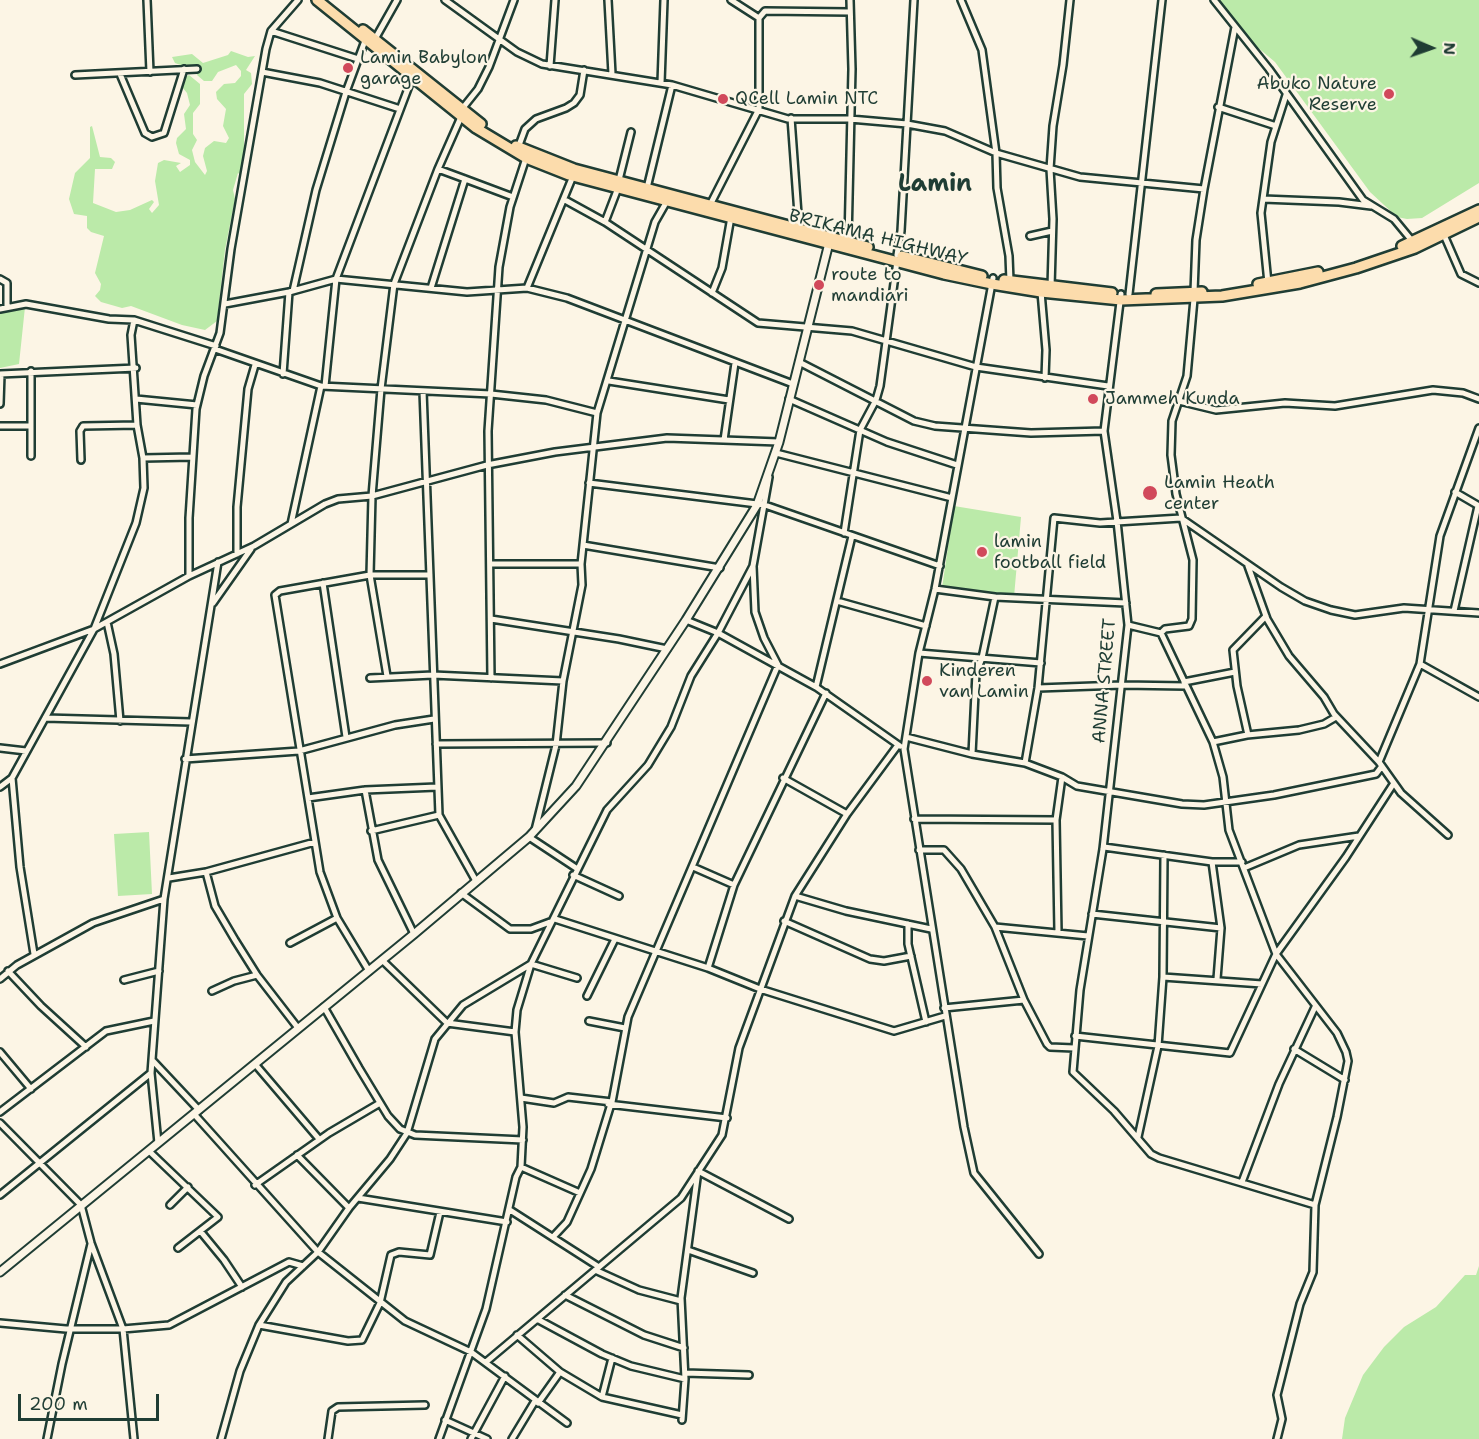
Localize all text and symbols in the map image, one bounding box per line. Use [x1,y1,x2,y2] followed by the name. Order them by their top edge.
[1401,18,1461,78] north arrow
[1439,42,1460,55] text: N
[360,47,488,90] place label: Lamin Babylon garage
[341,61,355,75] marker: Lamin Babylon garage
[1257,73,1377,116] place label: Abuko Nature Reserve
[1382,87,1396,101] marker: Abuko Nature Reserve
[735,88,878,110] place label: QCell Lamin NTC
[716,92,730,106] marker: QCell Lamin NTC
[898,171,972,199] district label: Lamin
[787,205,969,271] street label: BRIKAMA HIGHWAY
[831,264,909,306] place label: route to mandiari
[812,278,826,292] marker: route to mandiari
[1105,388,1240,410] place label: Jammeh Kunda
[1086,392,1100,406] marker: Jammeh Kunda
[1164,472,1275,514] place label: Lamin Heath center
[1141,484,1159,502] marker: Lamin Heath center
[994,531,1106,574] place label: lamin football field
[975,545,989,559] marker: lamin football field
[1089,618,1121,744] street label: ANNA STREET
[939,660,1029,702] place label: Kinderen van Lamin
[920,674,934,688] marker: Kinderen van Lamin
[21,1382,162,1420] scale bar
[29,1392,88,1416] text: 200 m

